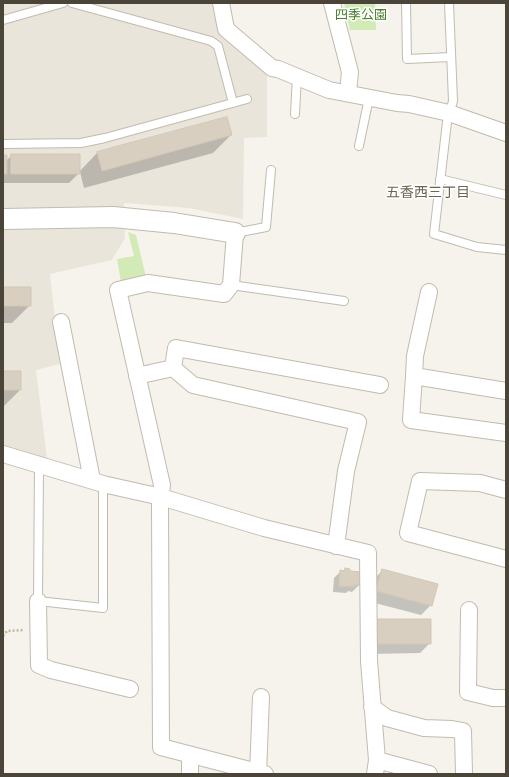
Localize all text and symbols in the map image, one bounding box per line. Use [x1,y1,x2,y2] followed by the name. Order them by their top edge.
[335,8,387,24] park label: 四季公園
[386,186,470,202] district label: 五香西三丁目

